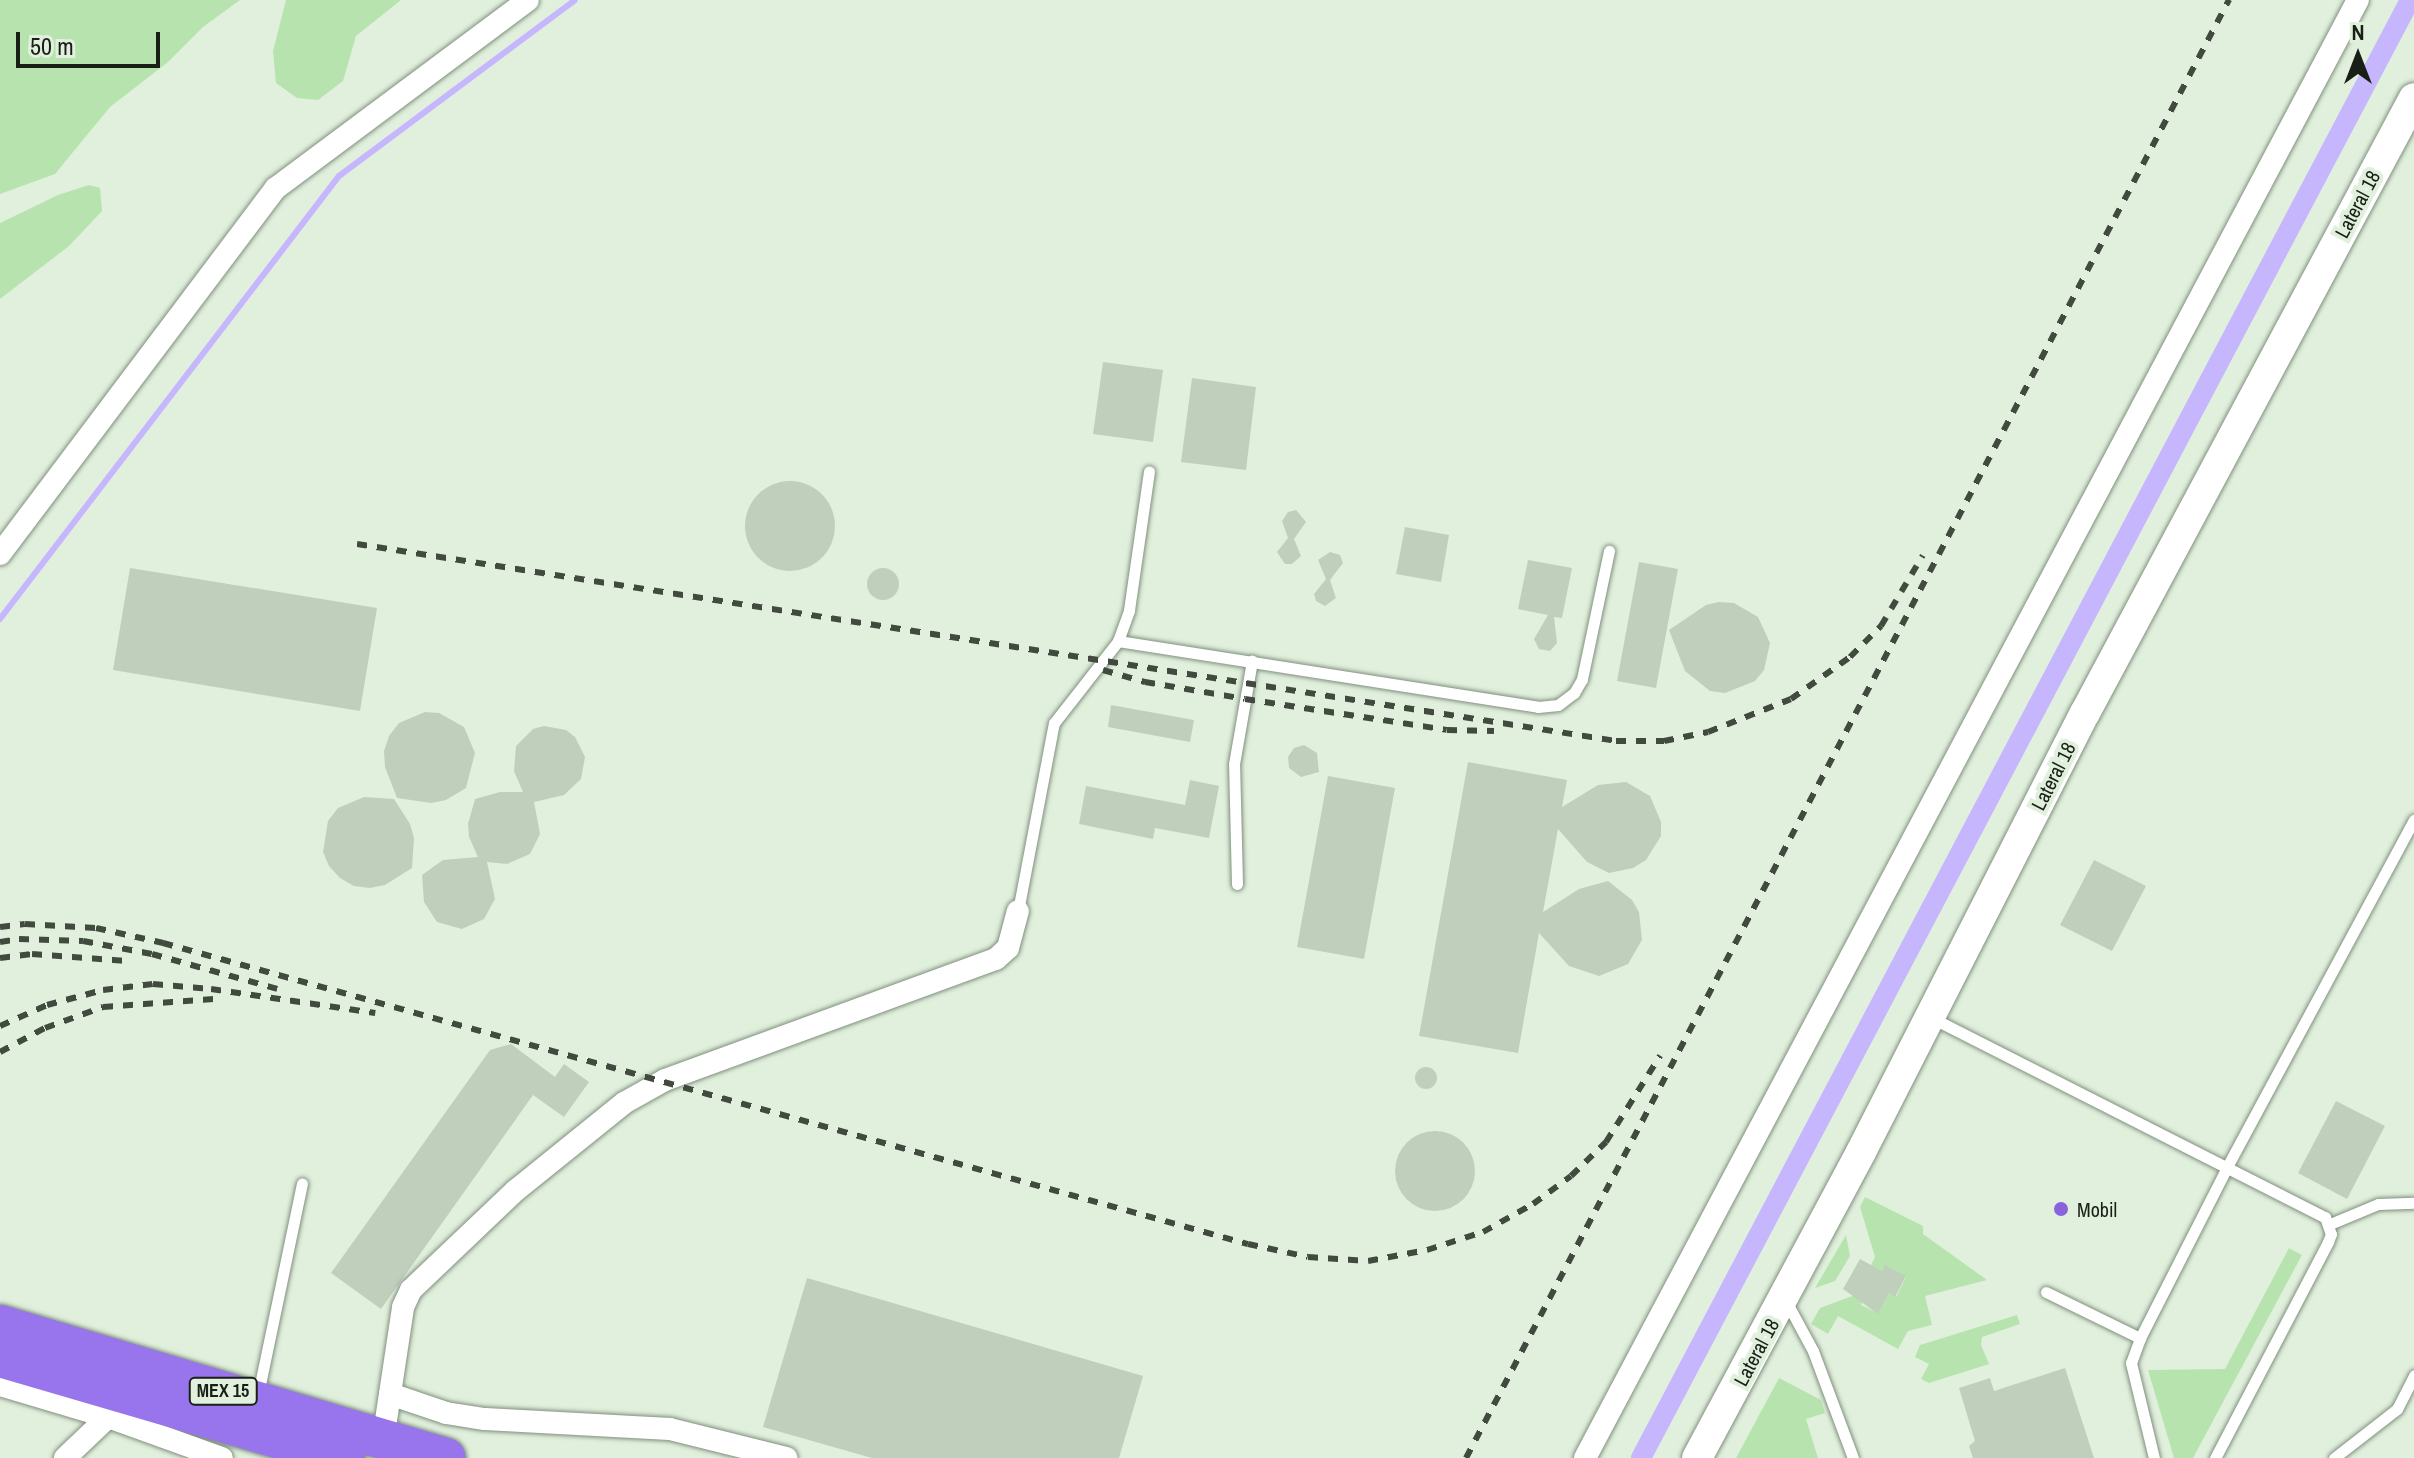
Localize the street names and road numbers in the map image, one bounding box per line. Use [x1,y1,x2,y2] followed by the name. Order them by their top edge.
[2329,166,2385,242] street label: Lateral 18
[2026,738,2080,814] street label: Lateral 18
[1728,1314,1784,1390] street label: Lateral 18
[187,1377,259,1405] road number: MEX 15

